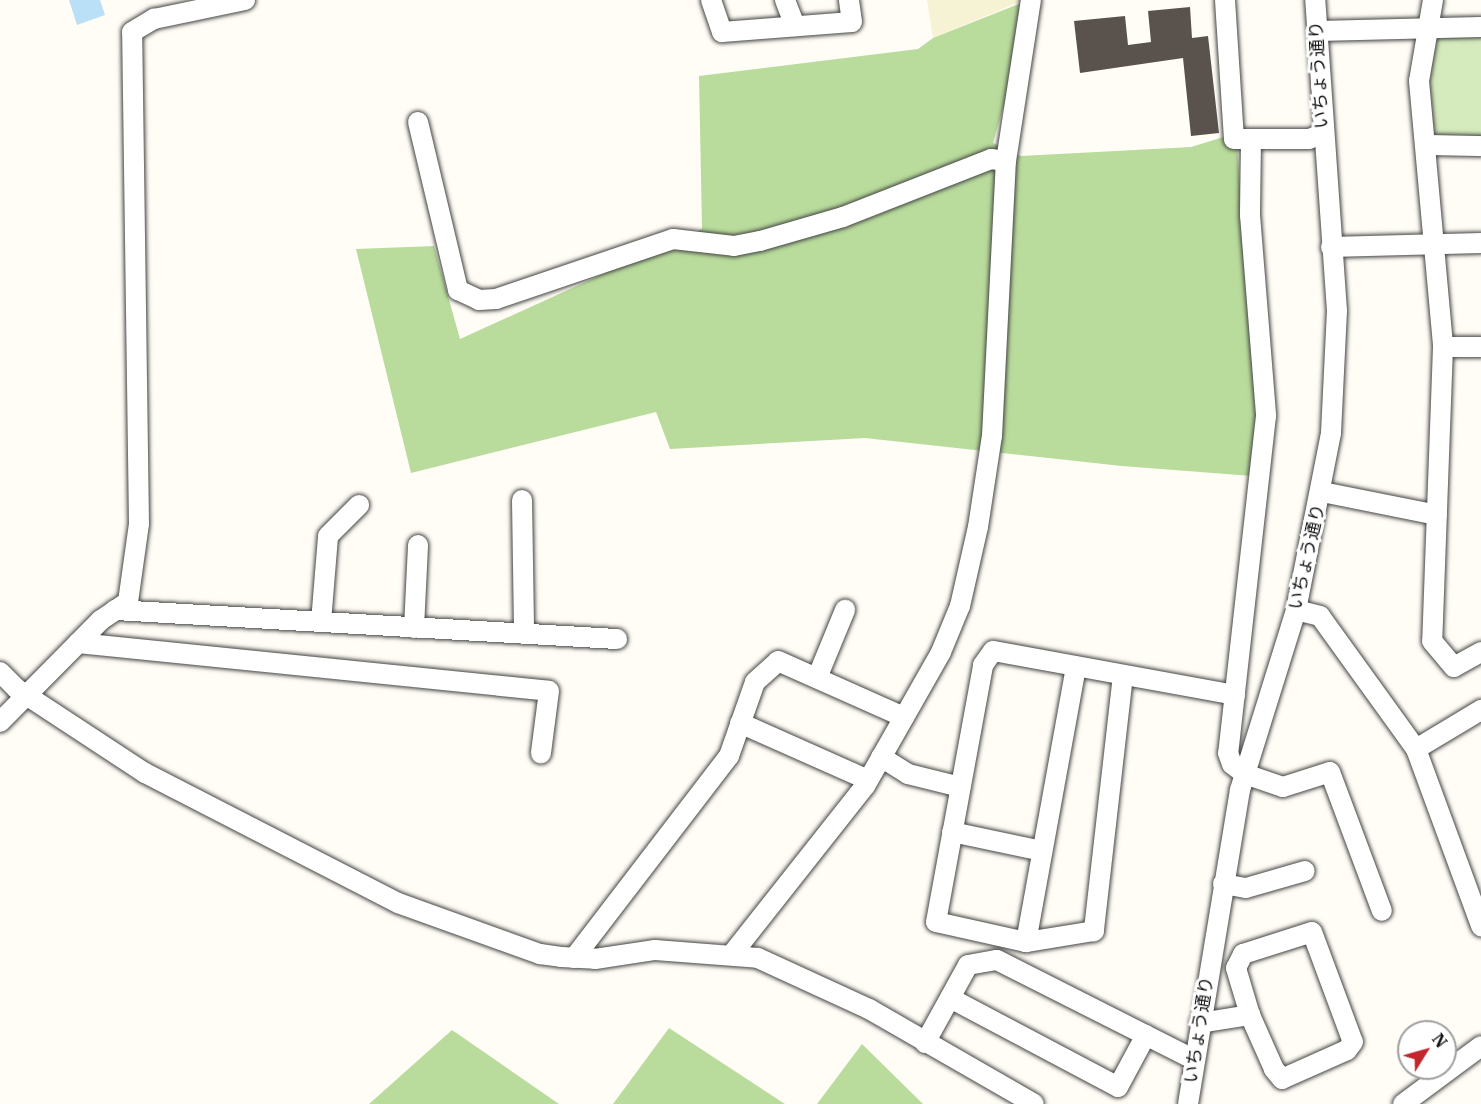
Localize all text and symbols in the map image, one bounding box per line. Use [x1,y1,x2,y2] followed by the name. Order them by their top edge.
[1305,21,1333,129] street label: いちょう通り
[1284,502,1330,612] street label: いちょう通り
[1180,975,1218,1085] street label: いちょう通り
[1397,1020,1457,1080] north arrow
[1428,1029,1452,1051] text: N

